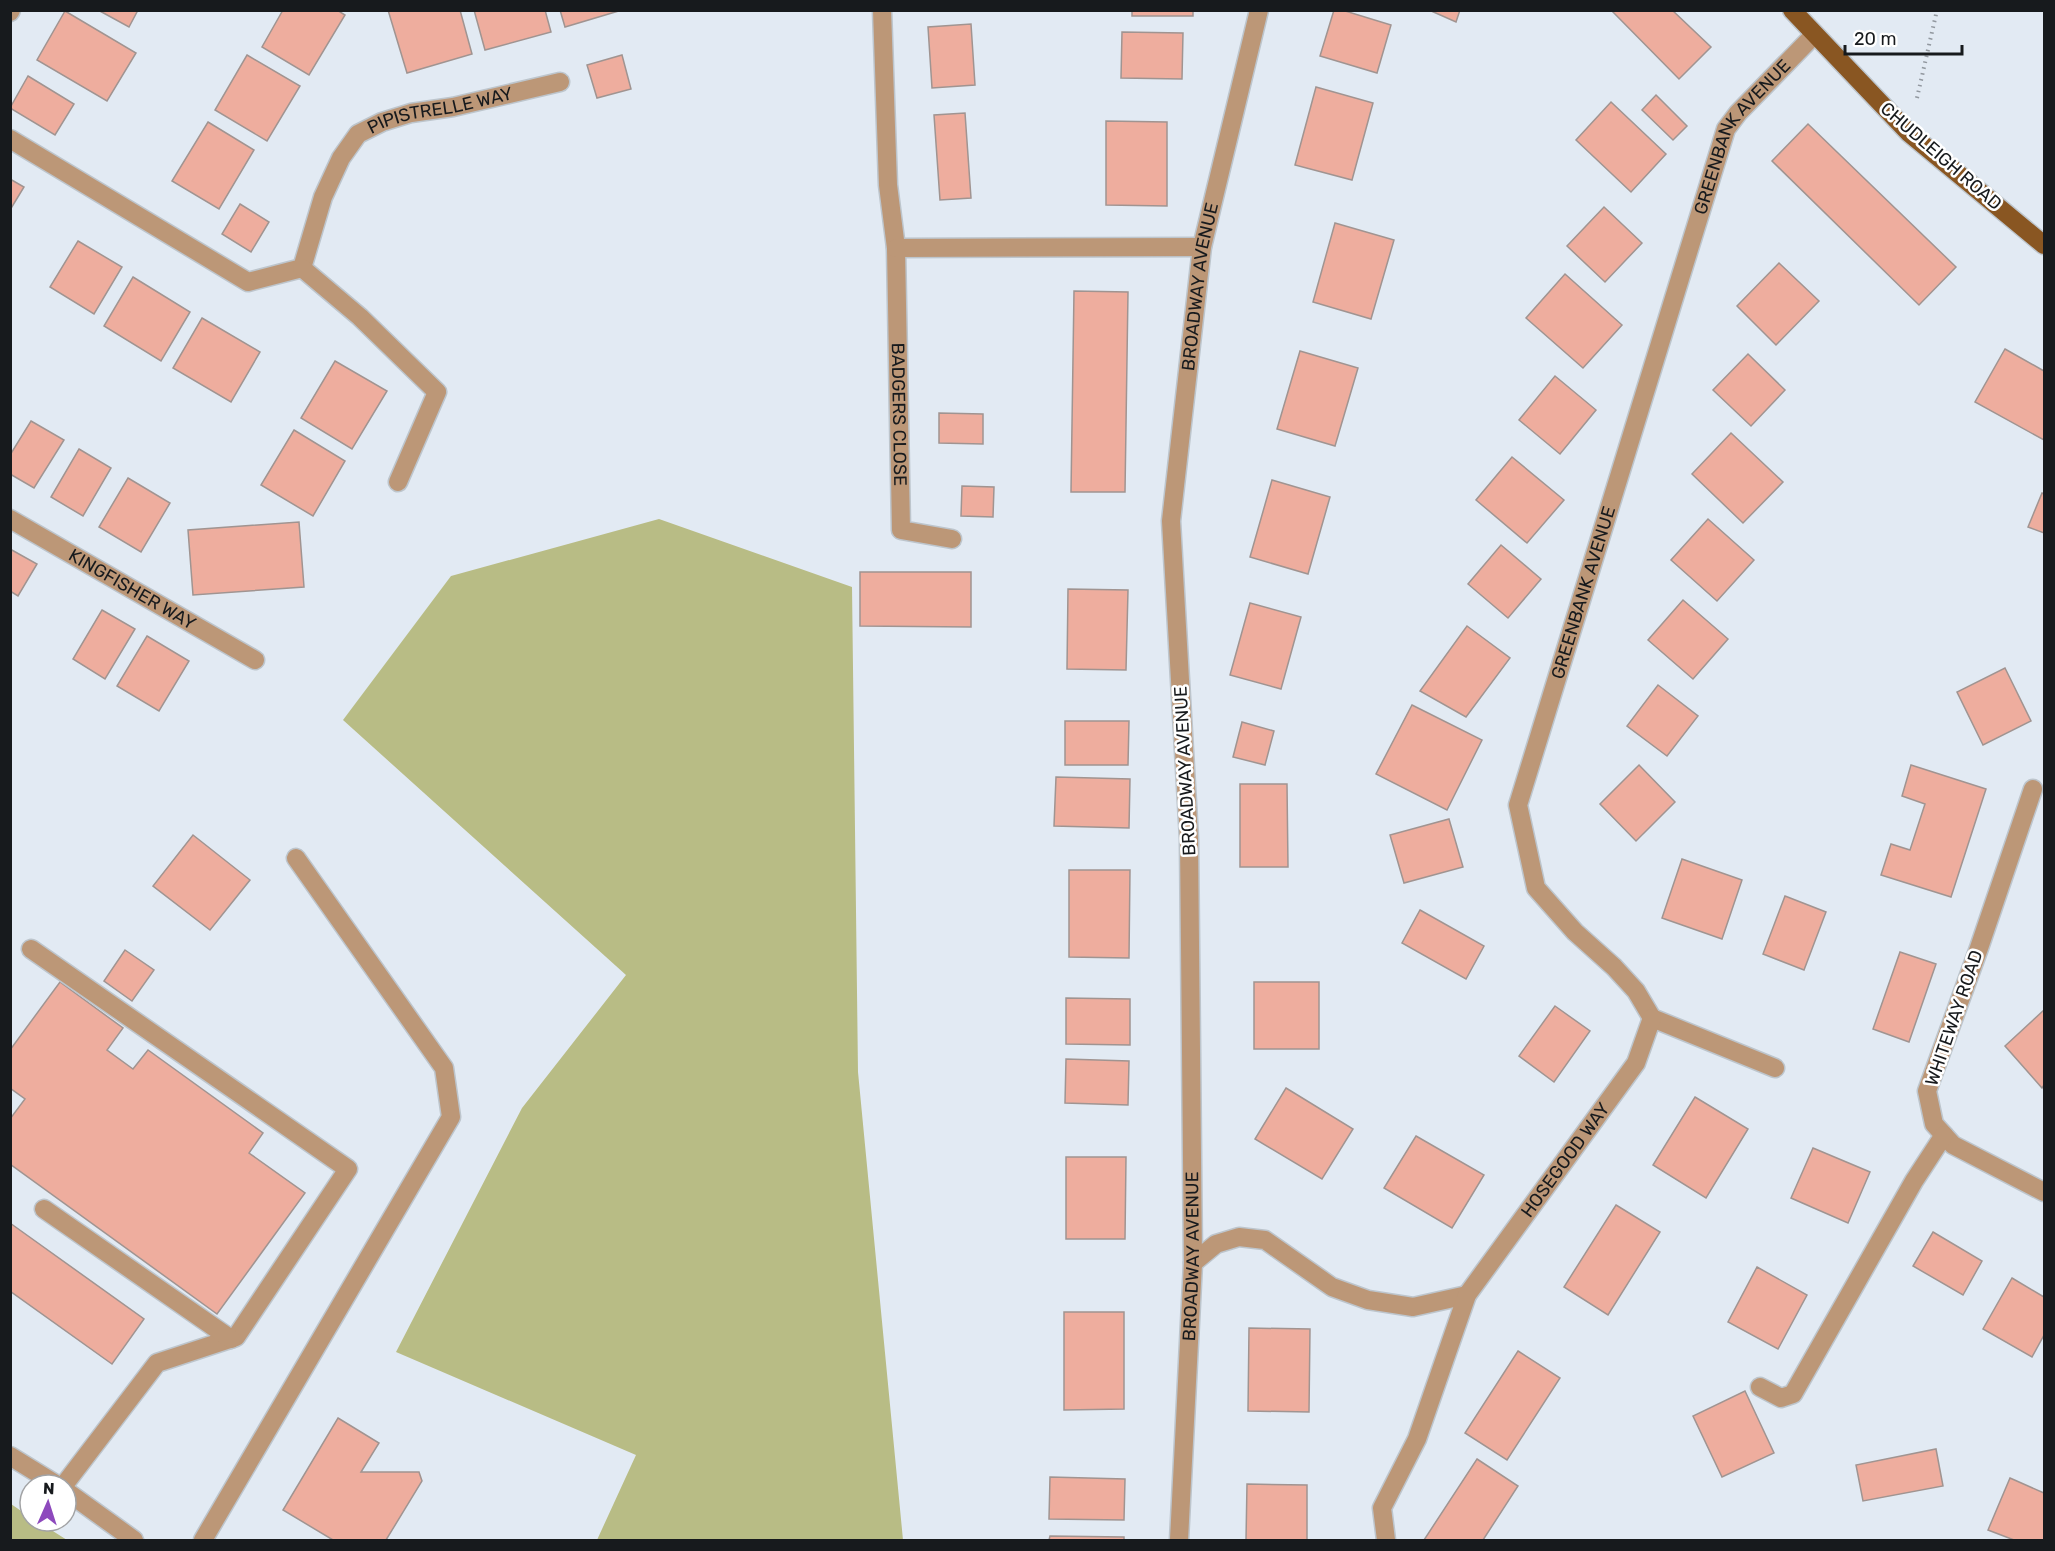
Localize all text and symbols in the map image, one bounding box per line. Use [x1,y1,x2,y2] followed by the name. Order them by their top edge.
[1845,18,1962,56] scale bar
[1854,28,1896,50] text: 20 m
[1689,55,1795,217] street label: GREENBANK AVENUE
[364,82,515,139] street label: PIPISTRELLE WAY
[1876,97,2006,215] street label: CHUDLEIGH ROAD
[1177,200,1223,372] street label: BROADWAY AVENUE
[887,343,911,486] street label: BADGERS CLOSE
[1546,504,1620,682] street label: GREENBANK AVENUE
[65,544,200,635] street label: KINGFISHER WAY
[1170,686,1200,856] street label: BROADWAY AVENUE
[1920,947,1988,1089] street label: WHITEWAY ROAD
[1516,1098,1615,1222] street label: HOSEGOOD WAY
[1178,1171,1204,1342] street label: BROADWAY AVENUE
[18,1473,78,1533] north arrow
[43,1479,55,1498] text: N

